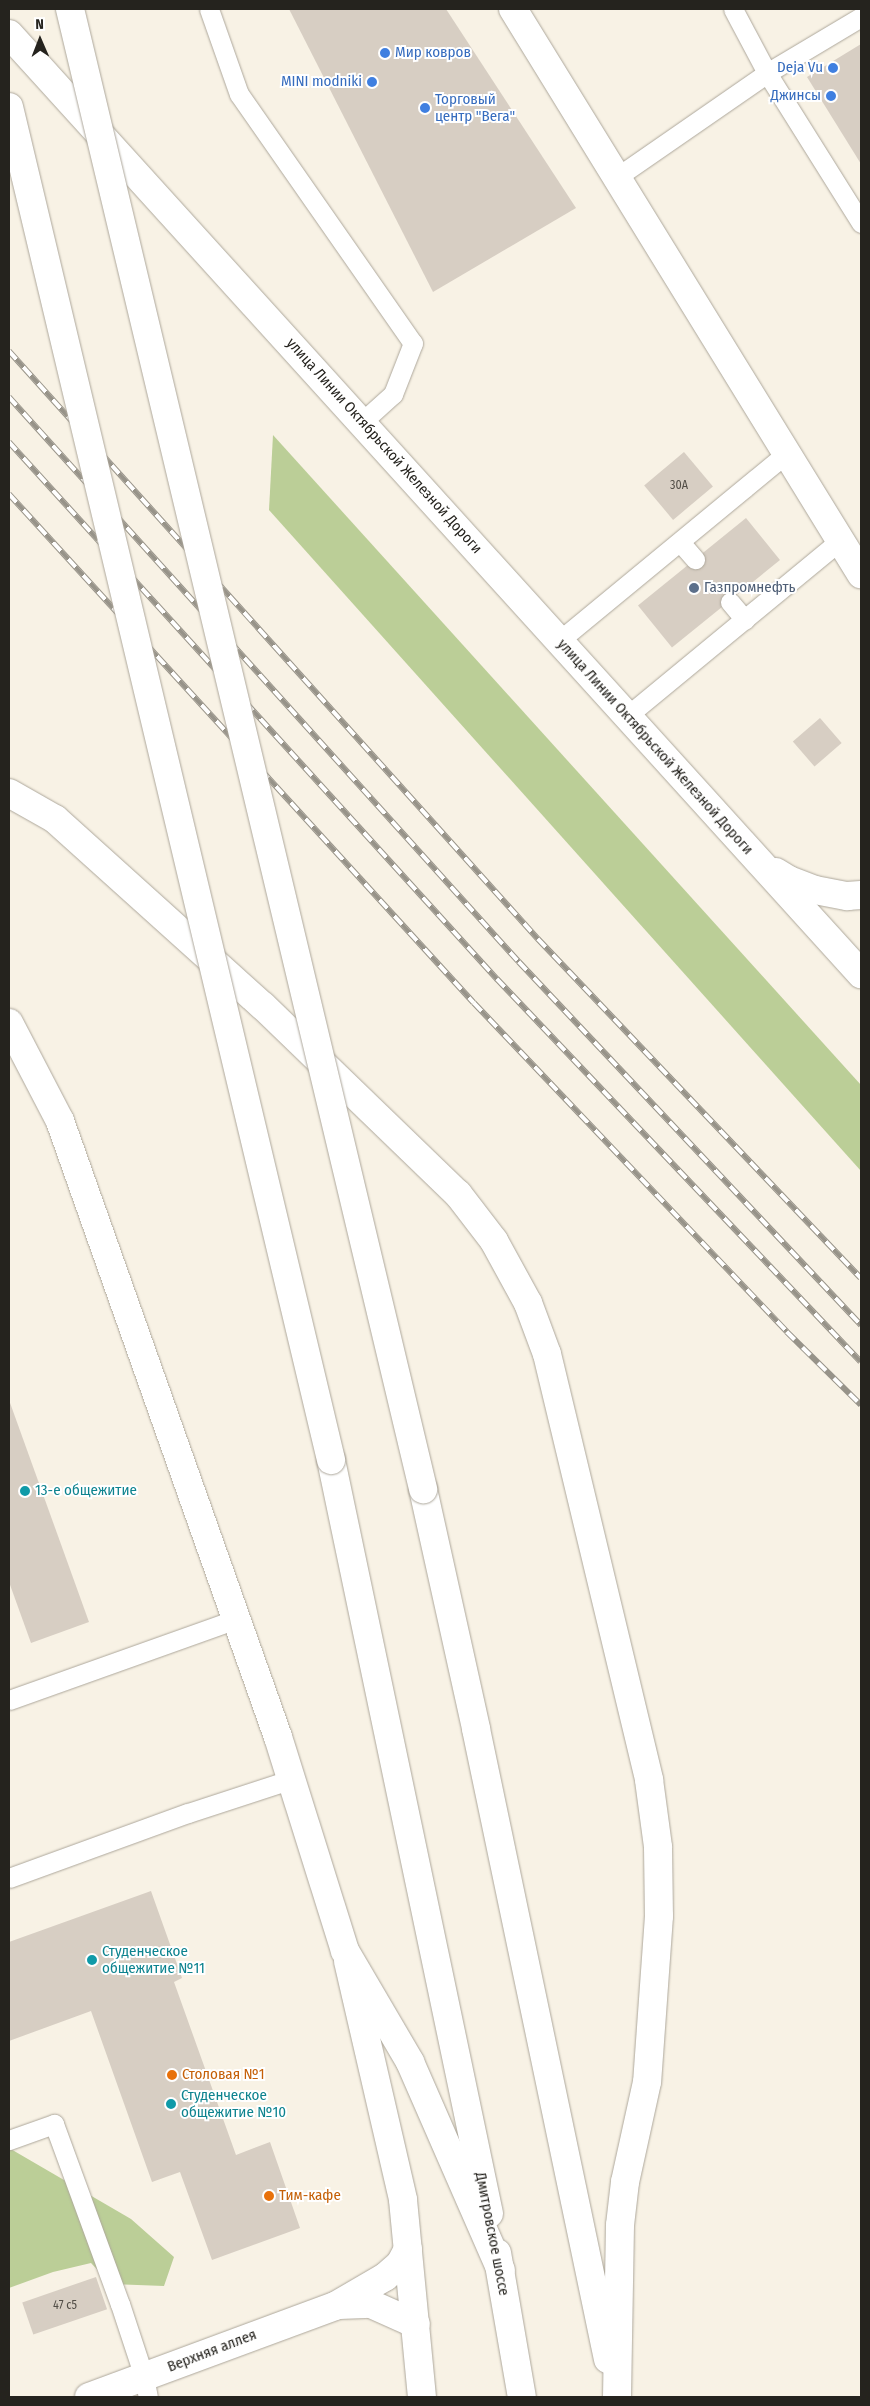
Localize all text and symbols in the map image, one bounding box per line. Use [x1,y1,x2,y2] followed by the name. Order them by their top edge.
[15,15,65,65] north arrow
[35,16,44,33] text: N
[395,44,471,62] place label: Мир ковров
[379,47,391,59] marker: Мир ковров
[777,59,823,77] place label: Deja Vu
[827,62,839,74] marker: Deja Vu
[281,73,362,91] place label: MINI modniki
[366,76,378,88] marker: MINI modniki
[771,87,821,105] place label: Джинсы
[435,90,515,125] place label: Торговый центр "Вега"
[825,90,837,102] marker: Джинсы
[419,102,431,114] marker: Торговый центр "Вега"
[282,335,486,557] street label: улица Линии Октябрьской Железной Дороги
[670,479,688,493] house number: 30А
[704,579,795,597] place label: Газпромнефть
[688,582,700,594] marker: Газпромнефть
[553,636,757,858] street label: улица Линии Октябрьской Железной Дороги
[35,1482,137,1500] place label: 13-е общежитие
[19,1485,31,1497] marker: 13-е общежитие
[102,1942,205,1977] place label: Студенческое общежитие №11
[86,1954,98,1966] marker: Студенческое общежитие №11
[182,2066,265,2084] place label: Столовая №1
[166,2069,178,2081] marker: Столовая №1
[181,2086,286,2121] place label: Студенческое общежитие №10
[165,2098,177,2110] marker: Студенческое общежитие №10
[471,2171,513,2297] street label: Дмитровское шоссе
[279,2187,341,2205] place label: Тим-кафе
[263,2190,275,2202] marker: Тим-кафе
[53,2299,77,2313] house number: 47 с5
[165,2326,259,2376] street label: Верхняя аллея

